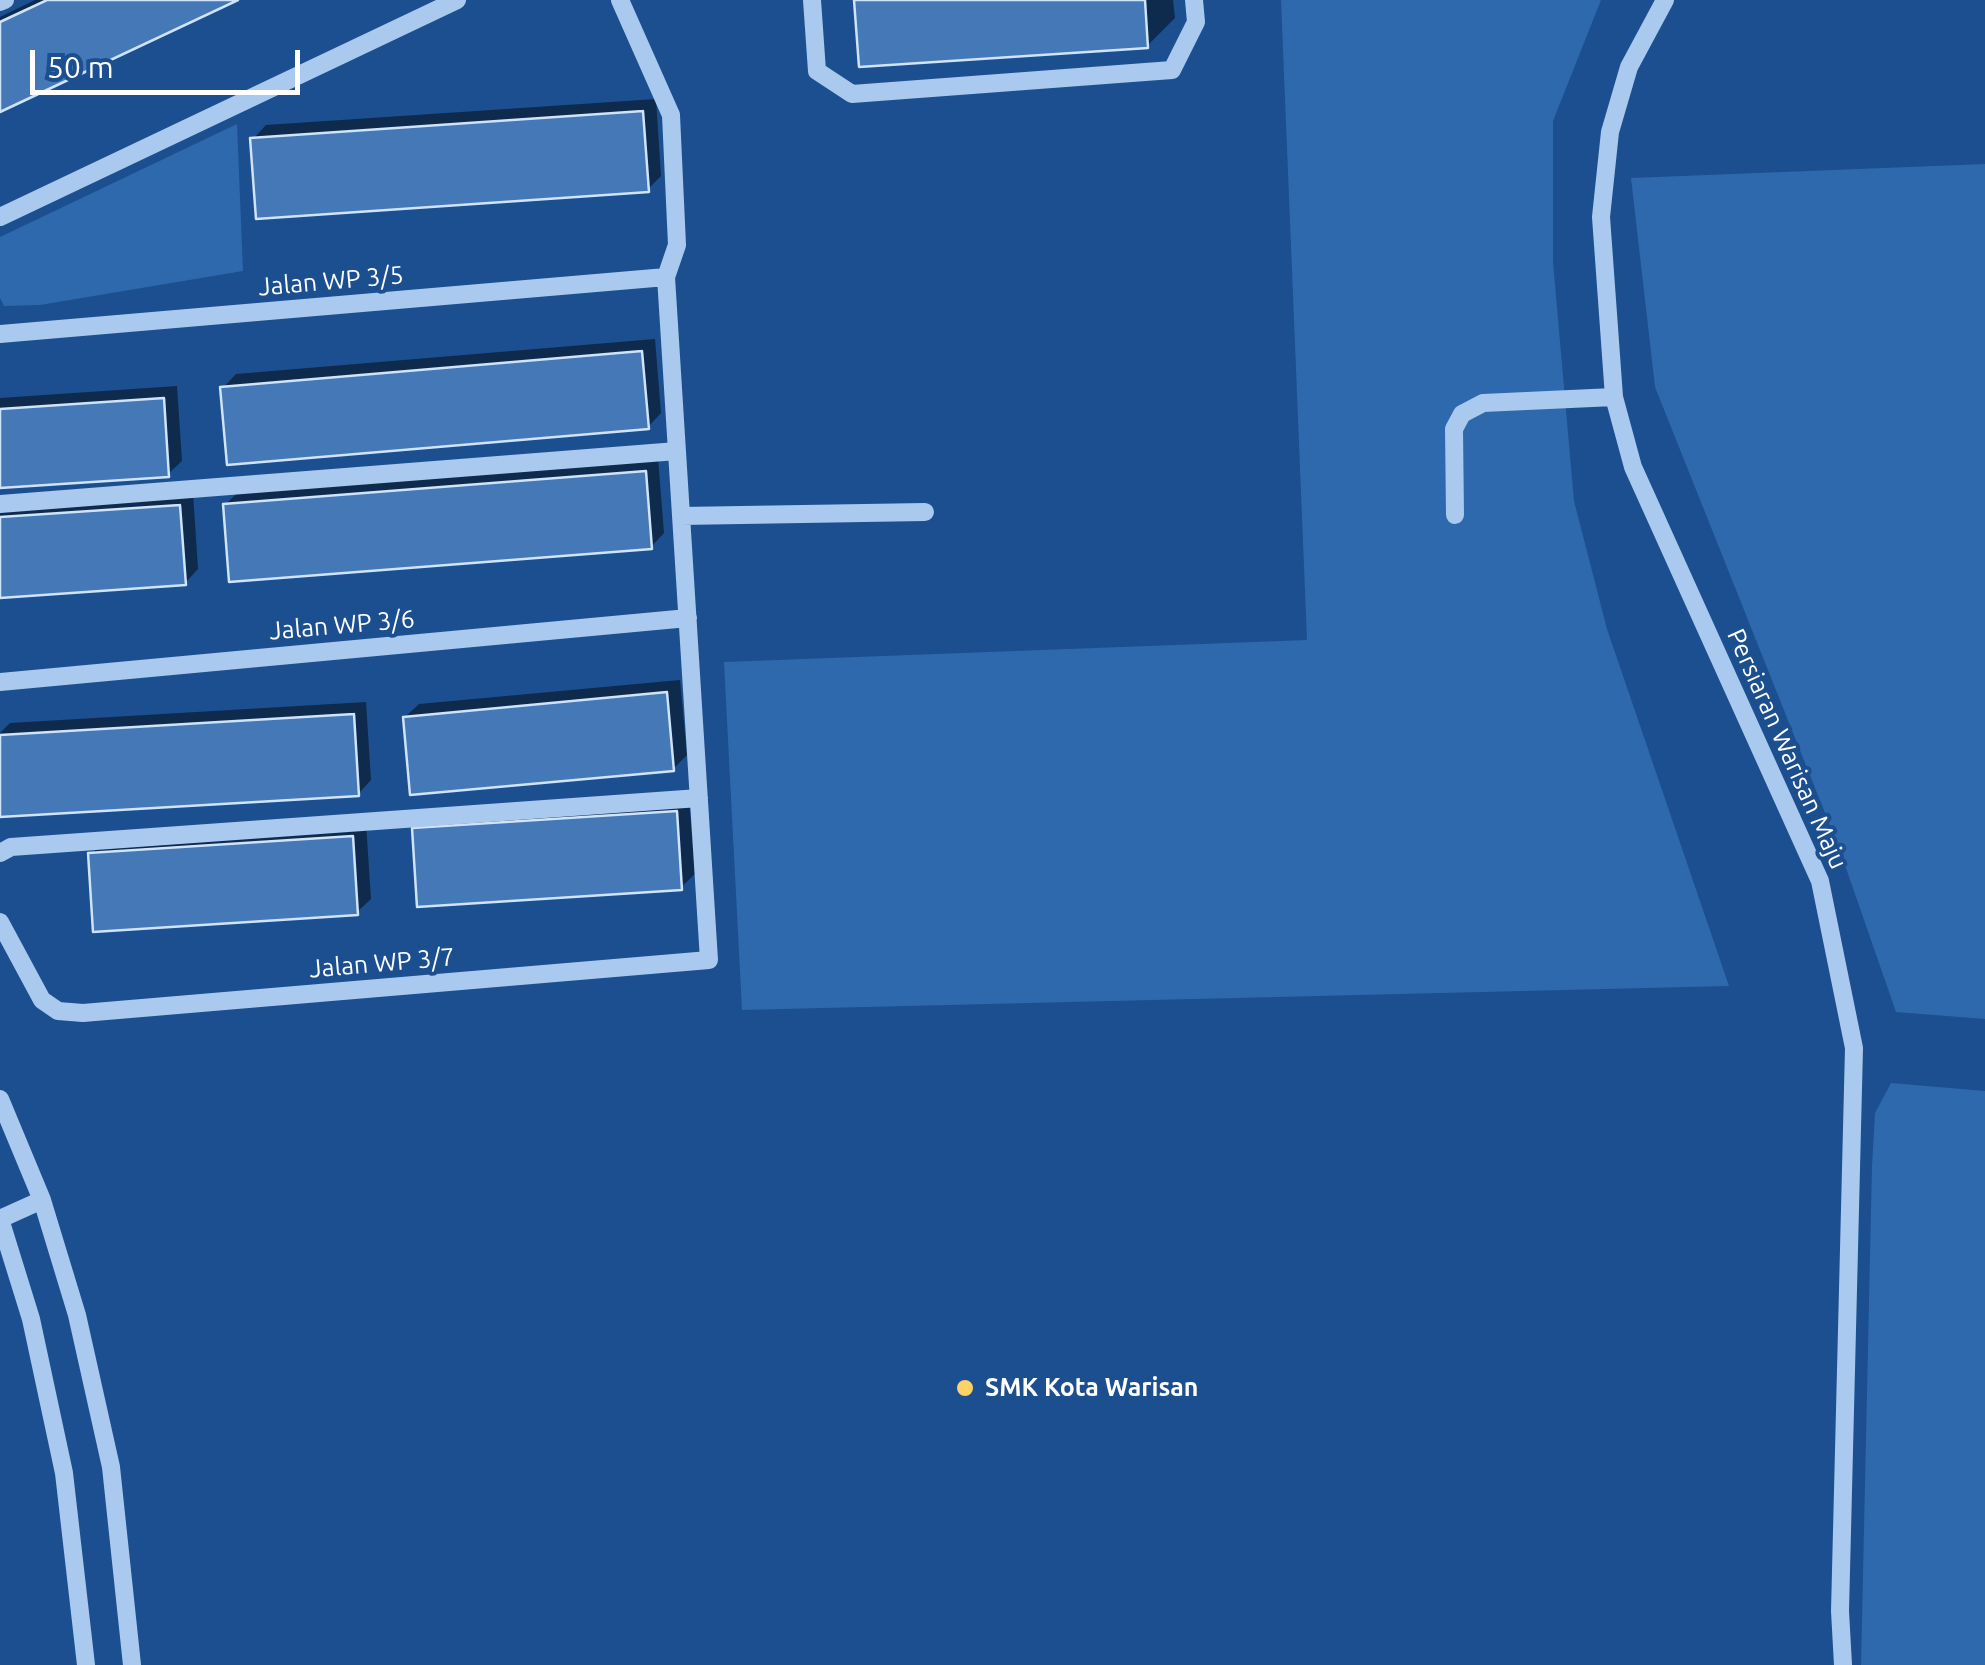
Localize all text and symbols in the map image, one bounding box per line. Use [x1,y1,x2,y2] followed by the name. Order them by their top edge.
[35,30,305,92] scale bar
[47,50,114,84] text: 50 m
[257,260,405,302] street label: Jalan WP 3/5
[268,604,416,646] street label: Jalan WP 3/6
[1721,624,1853,874] street label: Persiaran Warisan Maju
[308,942,456,984] street label: Jalan WP 3/7
[985,1373,1198,1403] place label: SMK Kota Warisan
[954,1377,976,1399] marker: SMK Kota Warisan

